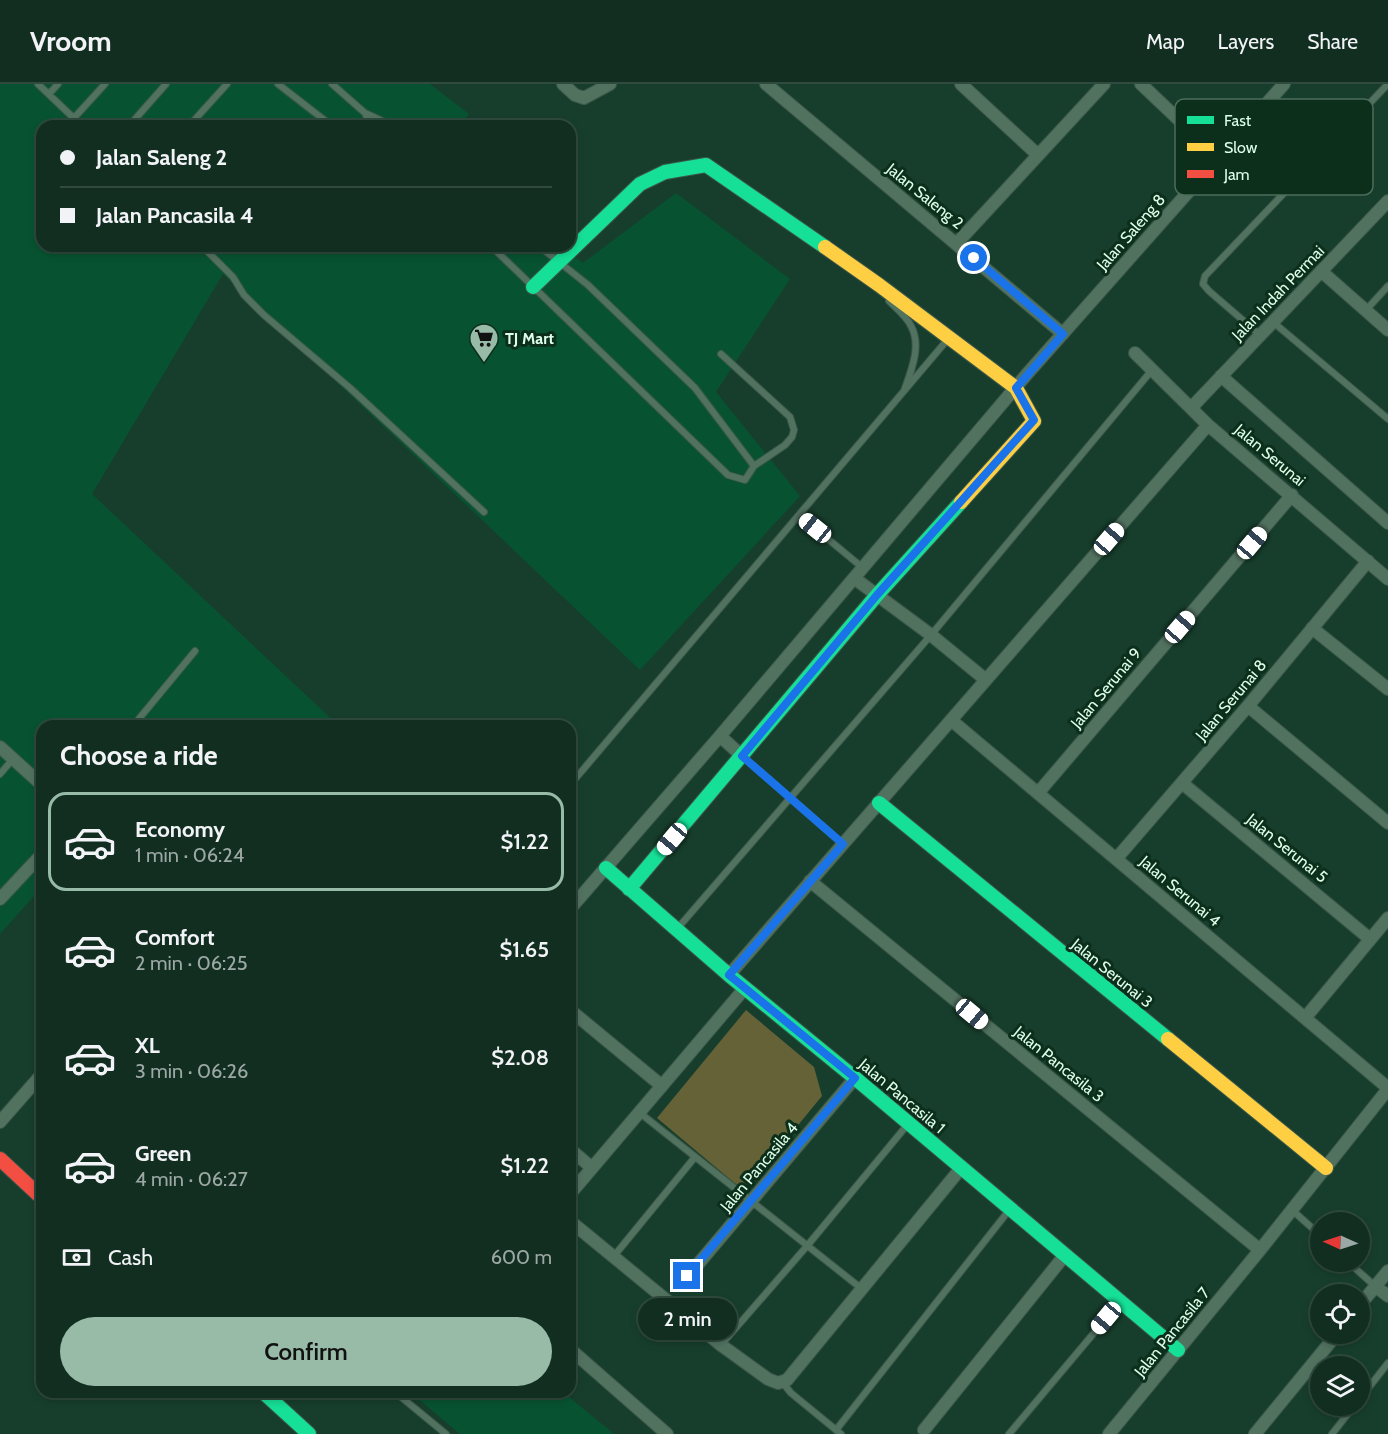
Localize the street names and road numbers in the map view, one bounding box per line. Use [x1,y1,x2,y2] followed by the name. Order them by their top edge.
[882,159,967,233] street label: Jalan Saleng 2
[1092,190,1169,275] street label: Jalan Saleng 8
[1227,242,1328,345] street label: Jalan Indah Permai
[1230,419,1309,490] street label: Jalan Serunai
[1066,644,1145,733] street label: Jalan Serunai 9
[1191,656,1270,745] street label: Jalan Serunai 8
[1242,809,1331,886] street label: Jalan Serunai 5
[1135,851,1224,930] street label: Jalan Serunai 4
[1067,934,1156,1011] street label: Jalan Serunai 3
[1010,1021,1108,1106] street label: Jalan Pancasila 3
[854,1054,949,1137] street label: Jalan Pancasila 1
[716,1119,802,1216] street label: Jalan Pancasila 4
[1130,1284,1214,1381] street label: Jalan Pancasila 7

